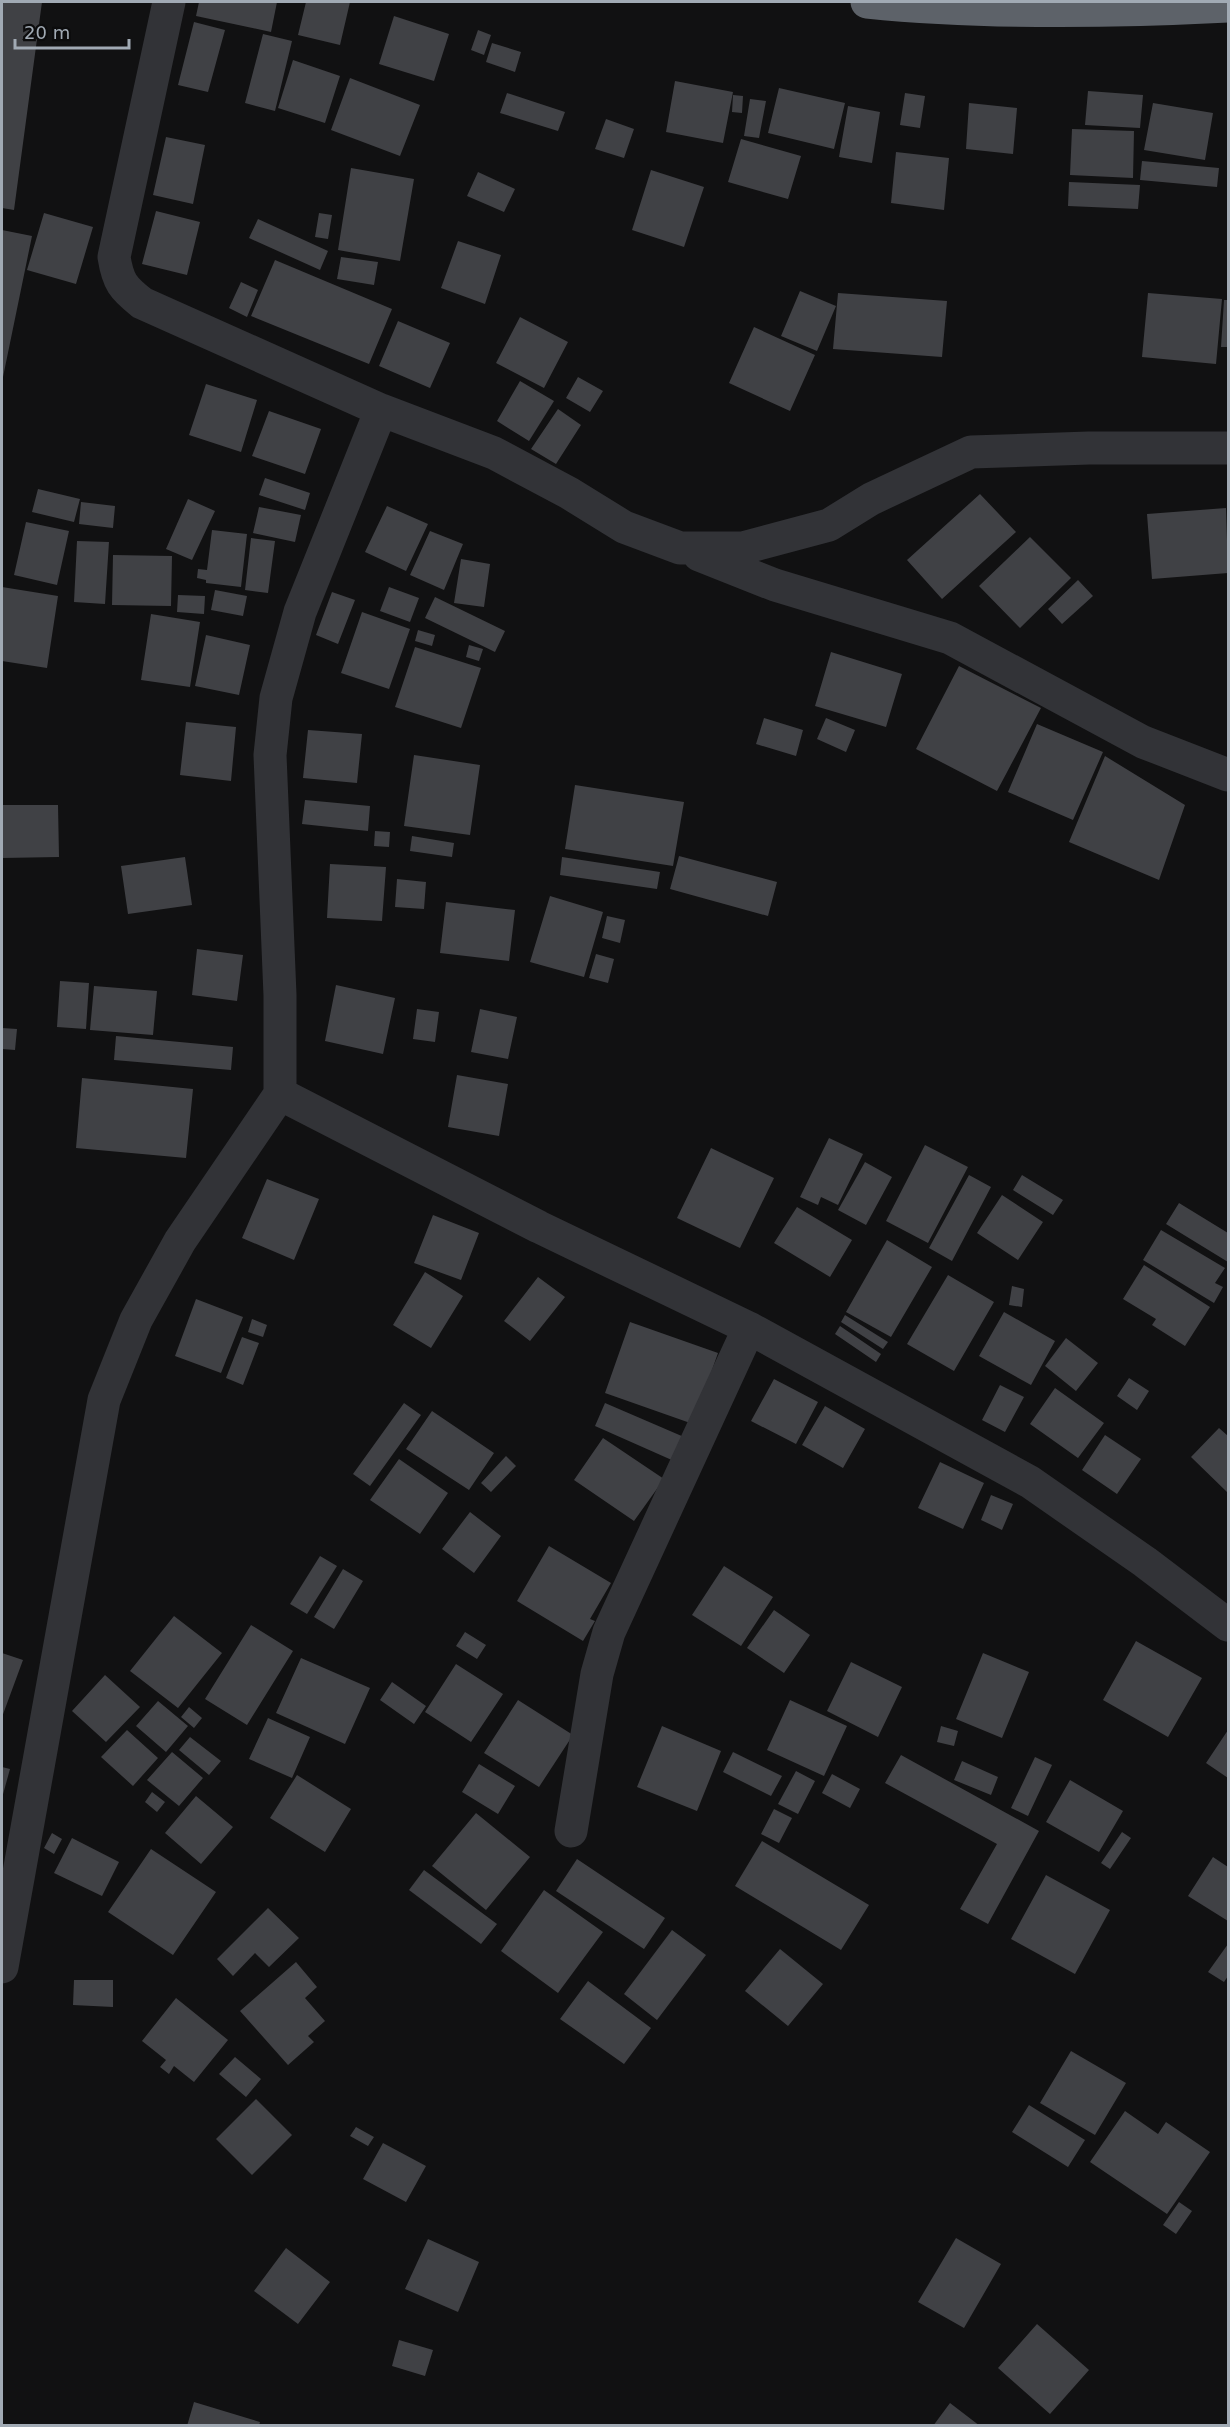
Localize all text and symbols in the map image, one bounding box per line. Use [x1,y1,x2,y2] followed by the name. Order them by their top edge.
[15,12,129,50] scale bar
[24,22,70,43] text: 20 m

